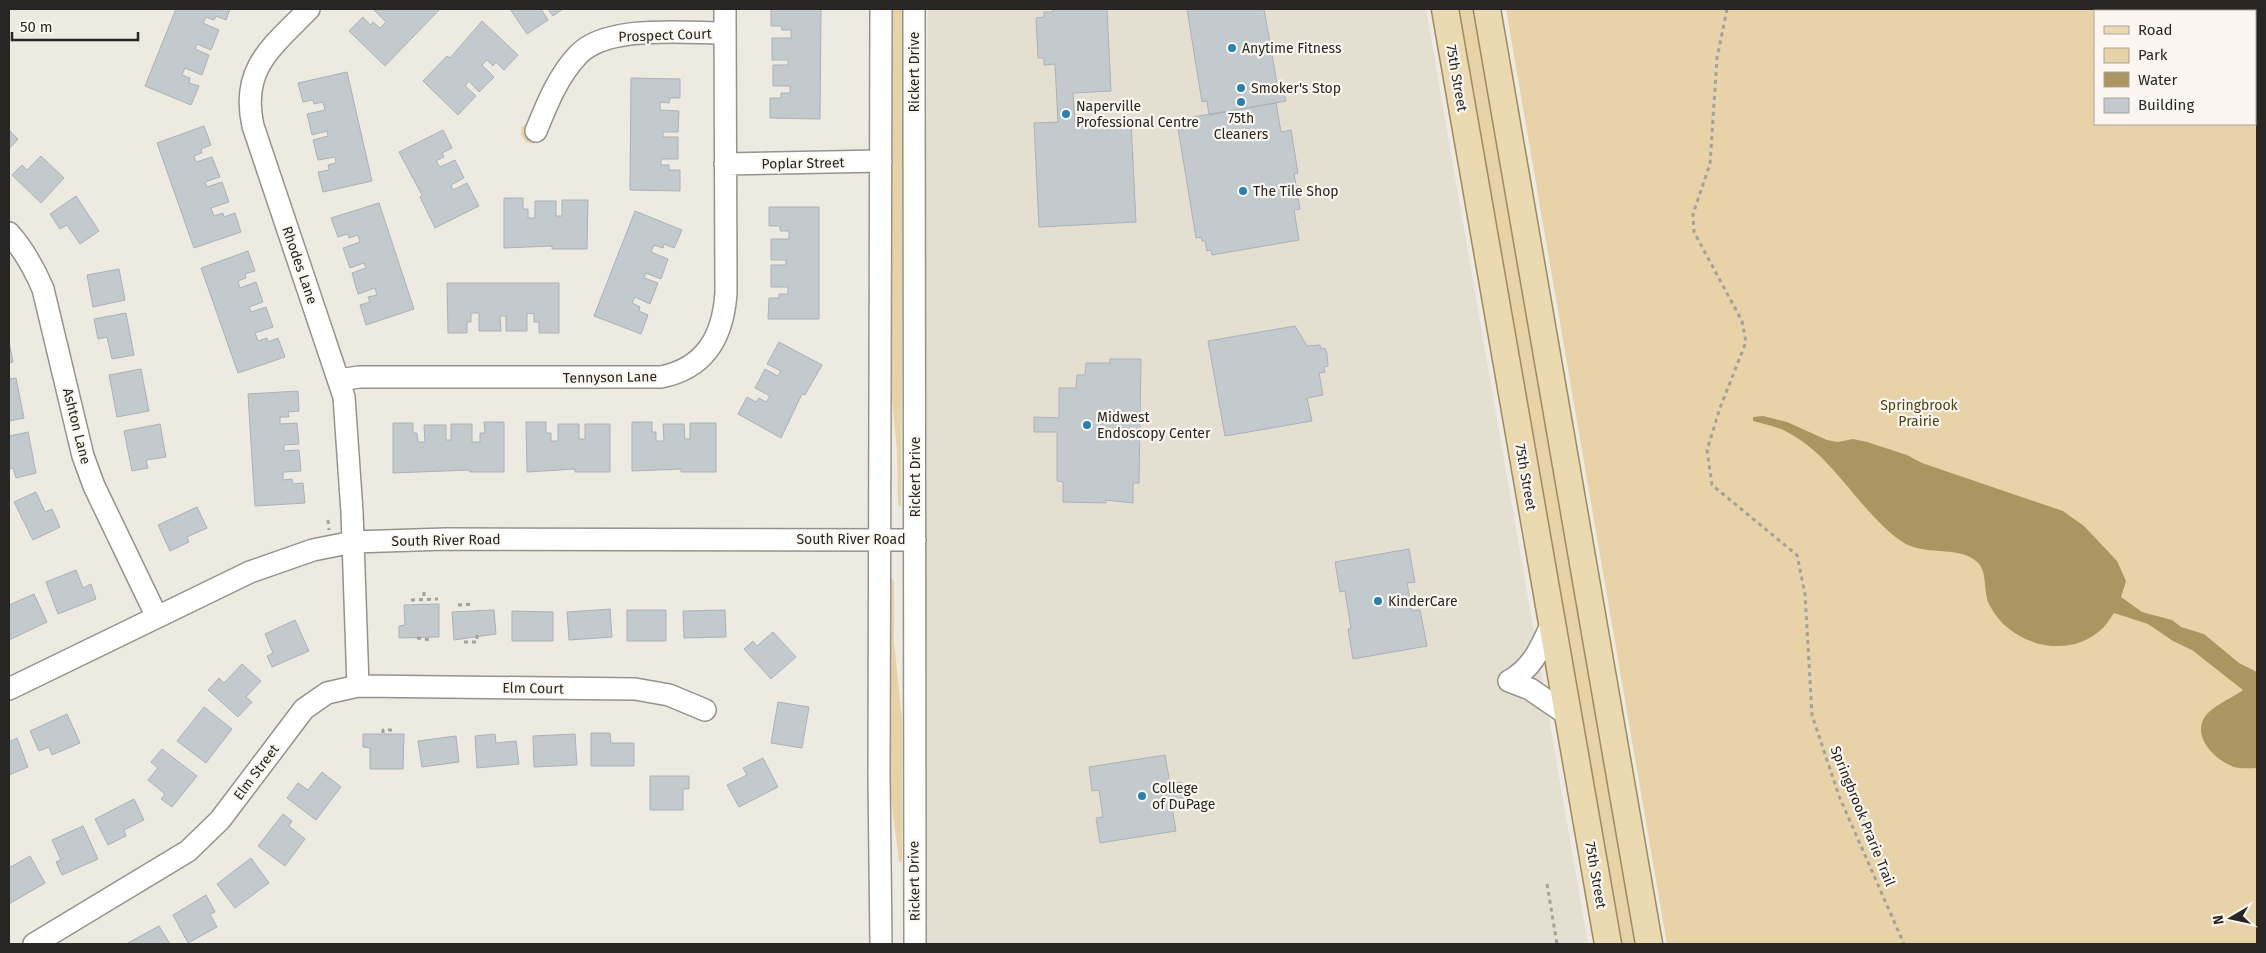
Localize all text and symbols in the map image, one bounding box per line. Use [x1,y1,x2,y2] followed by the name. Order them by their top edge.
[12,10,139,42] scale bar
[2094,10,2256,125] legend
[20,18,53,36] text: 50 m
[2138,21,2173,39] text: Road
[618,25,713,46] street label: Prospect Court
[906,32,923,112] street label: Rickert Drive
[1242,40,1342,57] place label: Anytime Fitness
[1226,42,1238,54] marker: Anytime Fitness
[1442,43,1471,114] street label: 75th Street
[2138,46,2168,64] text: Park
[2138,71,2177,89] text: Water
[1251,80,1341,97] place label: Smoker's Stop
[1235,82,1247,94] marker: Smoker's Stop
[1235,96,1247,108] marker: 75th Cleaners
[2138,96,2194,114] text: Building
[1076,98,1199,131] place label: Naperville Professional Centre
[1060,108,1072,120] marker: Naperville Professional Centre
[1214,110,1269,143] place label: 75th Cleaners
[761,154,846,173] street label: Poplar Street
[1253,183,1339,200] place label: The Tile Shop
[1237,185,1249,197] marker: The Tile Shop
[278,224,321,306] street label: Rhodes Lane
[563,368,657,387] street label: Tennyson Lane
[59,386,94,466] street label: Ashton Lane
[1880,397,1959,430] park label: Springbrook Prairie
[1097,409,1211,442] place label: Midwest Endoscopy Center
[1081,419,1093,431] marker: Midwest Endoscopy Center
[907,437,924,517] street label: Rickert Drive
[1511,442,1540,513] street label: 75th Street
[391,531,501,550] street label: South River Road
[796,531,906,548] street label: South River Road
[1388,593,1458,610] place label: KinderCare
[1372,595,1384,607] marker: KinderCare
[502,679,565,698] street label: Elm Court
[230,740,283,803] street label: Elm Street
[1827,744,1898,889] street label: Springbrook Prarie Trail
[1152,780,1215,813] place label: College of DuPage
[1136,790,1148,802] marker: College of DuPage
[905,840,924,922] street label: Rickert Drive
[1581,840,1610,911] street label: 75th Street
[2206,893,2256,943] north arrow
[2210,914,2228,926] text: N

